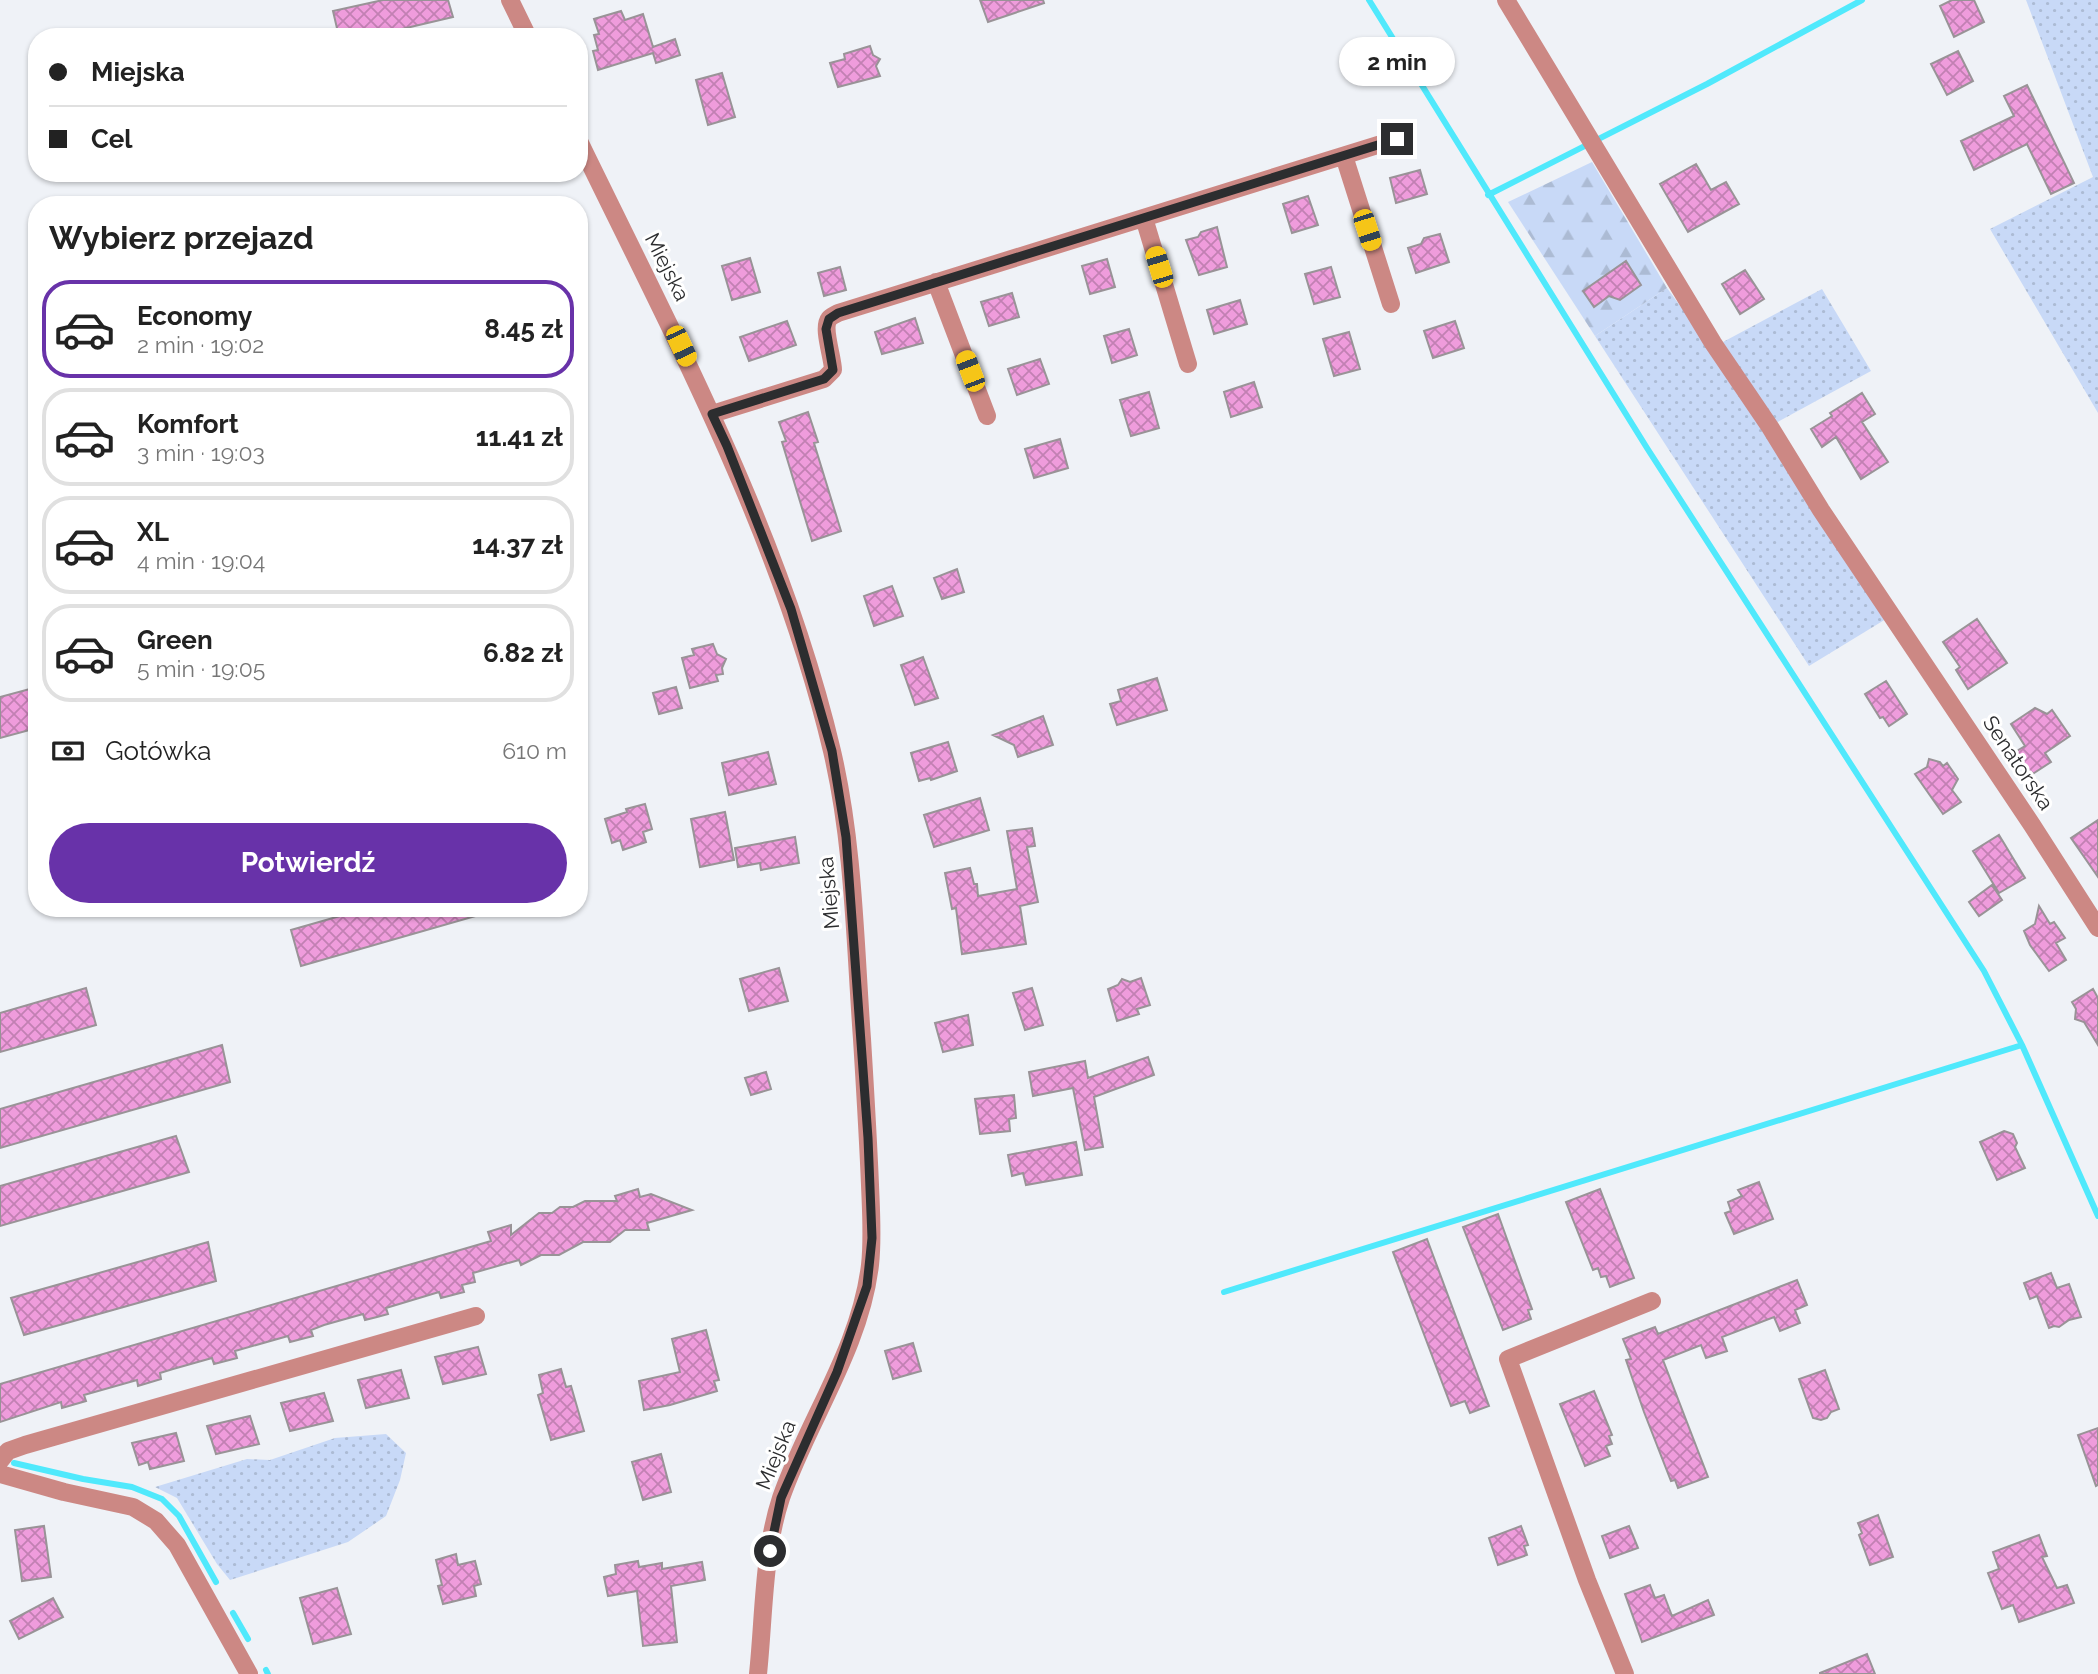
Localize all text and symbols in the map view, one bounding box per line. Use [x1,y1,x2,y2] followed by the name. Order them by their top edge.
[1339,38,1455,86] callout: 2 min
[1367,48,1427,75] text: 2 min
[91,57,185,87] text: Miejska
[1381,123,1413,155] route end
[91,124,133,154] text: Cel
[1351,207,1384,253] car
[49,219,314,256] text: Wybierz przejazd
[640,229,695,305] street label: Miejska
[1143,244,1176,290] car
[53,298,116,361] icon: car
[137,301,252,331] text: Economy
[484,314,563,344] text: 8.45 zł
[663,323,700,369] car
[137,331,264,358] text: 2 min · 19:02
[953,348,988,394] car
[53,406,116,469] icon: car
[137,409,239,439] text: Komfort
[476,422,563,452] text: 11.41 zł
[137,439,265,466] text: 3 min · 19:03
[53,514,116,577] icon: car
[137,517,169,547] text: XL
[472,530,563,560] text: 14.37 zł
[137,547,265,574] text: 4 min · 19:04
[53,622,116,685] icon: car
[137,625,213,655] text: Green
[483,638,563,668] text: 6.82 zł
[137,655,265,682] text: 5 min · 19:05
[1978,711,2059,815] street label: Senatorska
[49,732,87,770] icon: cash
[105,736,211,766] text: Gotówka
[502,737,567,764] text: 610 m
[49,823,567,903] button: Potwierdź
[813,856,844,930] street label: Miejska
[750,1416,801,1493] street label: Miejska
[754,1535,786,1567] route start

